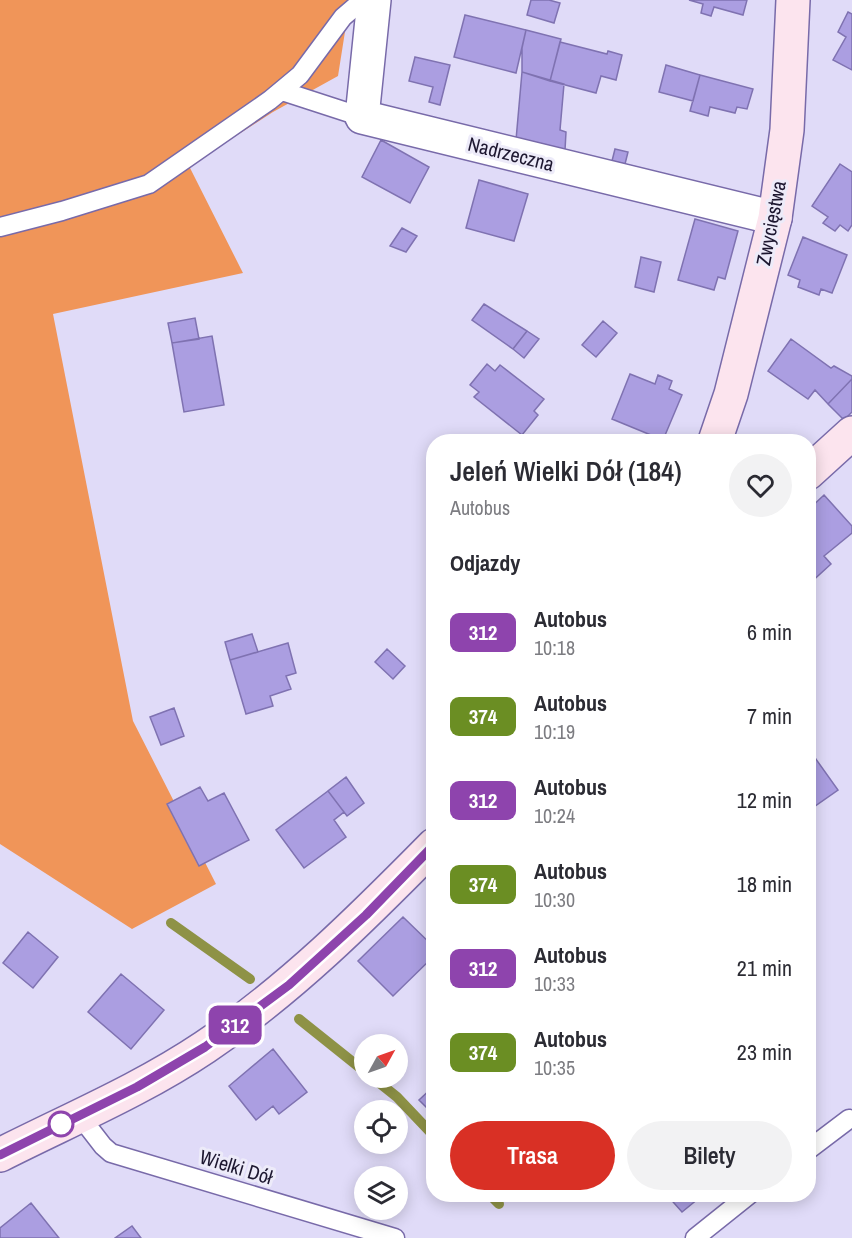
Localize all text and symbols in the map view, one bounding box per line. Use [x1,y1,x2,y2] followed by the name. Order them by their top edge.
[465,130,557,177] street label: Nadrzeczna
[749,178,792,268] street label: Zwycięstwa
[450,452,682,490] text: Jeleń Wielki Dół (184)
[729,454,792,517] button: heart
[450,494,510,521] text: Autobus
[450,548,520,578] text: Odjazdy
[534,604,607,634] text: Autobus
[747,617,792,647] text: 6 min
[469,618,497,647] text: 312
[534,634,575,661] text: 10:18
[534,688,607,718] text: Autobus
[747,701,792,731] text: 7 min
[469,702,497,731] text: 374
[534,718,575,745] text: 10:19
[534,772,607,802] text: Autobus
[737,785,792,815] text: 12 min
[469,786,497,815] text: 312
[534,802,575,829] text: 10:24
[534,856,607,886] text: Autobus
[737,869,792,899] text: 18 min
[469,870,497,899] text: 374
[534,886,575,913] text: 10:30
[534,940,607,970] text: Autobus
[737,953,792,983] text: 21 min
[469,954,497,983] text: 312
[534,970,575,997] text: 10:33
[200,1006,270,1044] line badge: 312
[221,1011,249,1040] text: 312
[534,1024,607,1054] text: Autobus
[354,1034,408,1088] north arrow
[354,1034,408,1220] map controls
[737,1037,792,1067] text: 23 min
[469,1038,497,1067] text: 374
[534,1054,575,1081] text: 10:35
[354,1100,408,1154] button: locate
[48,1111,74,1137] unlabelled marker
[450,1121,615,1190] button: Trasa
[627,1121,792,1190] button: Bilety
[196,1143,277,1191] street label: Wielki Dół
[354,1166,408,1220] button: layers

